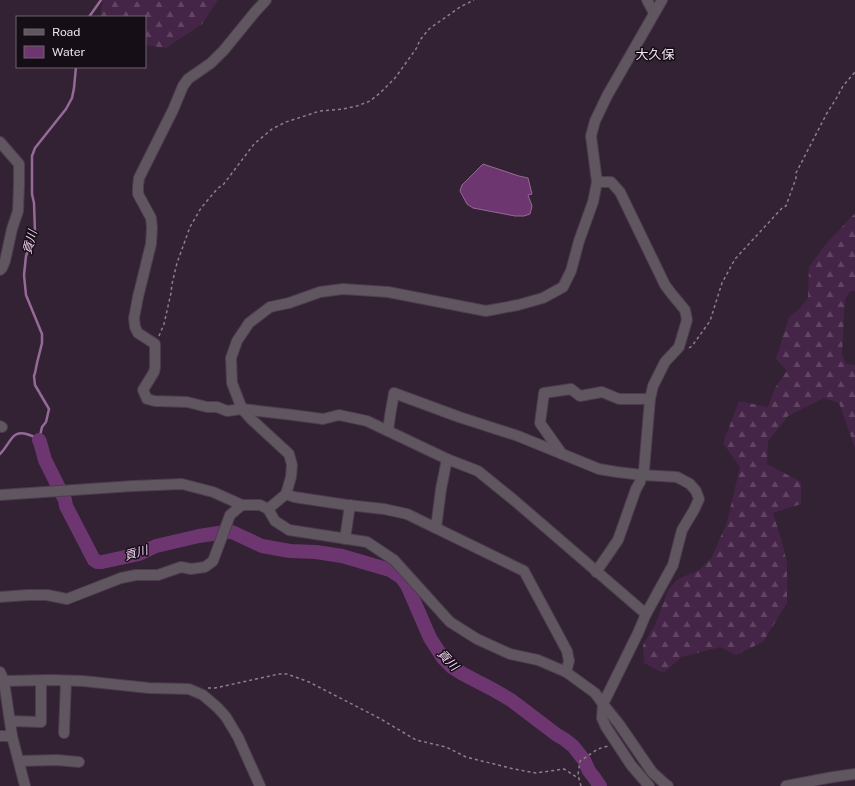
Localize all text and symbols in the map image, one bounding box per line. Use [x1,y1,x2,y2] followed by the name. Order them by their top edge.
[16,16,146,68] legend
[52,25,80,39] text: Road
[52,45,86,59] text: Water
[635,47,675,62] district label: 大久保
[20,227,40,255] water label: 貢川
[123,543,151,563] water label: 貢川
[435,646,463,675] water label: 貢川

